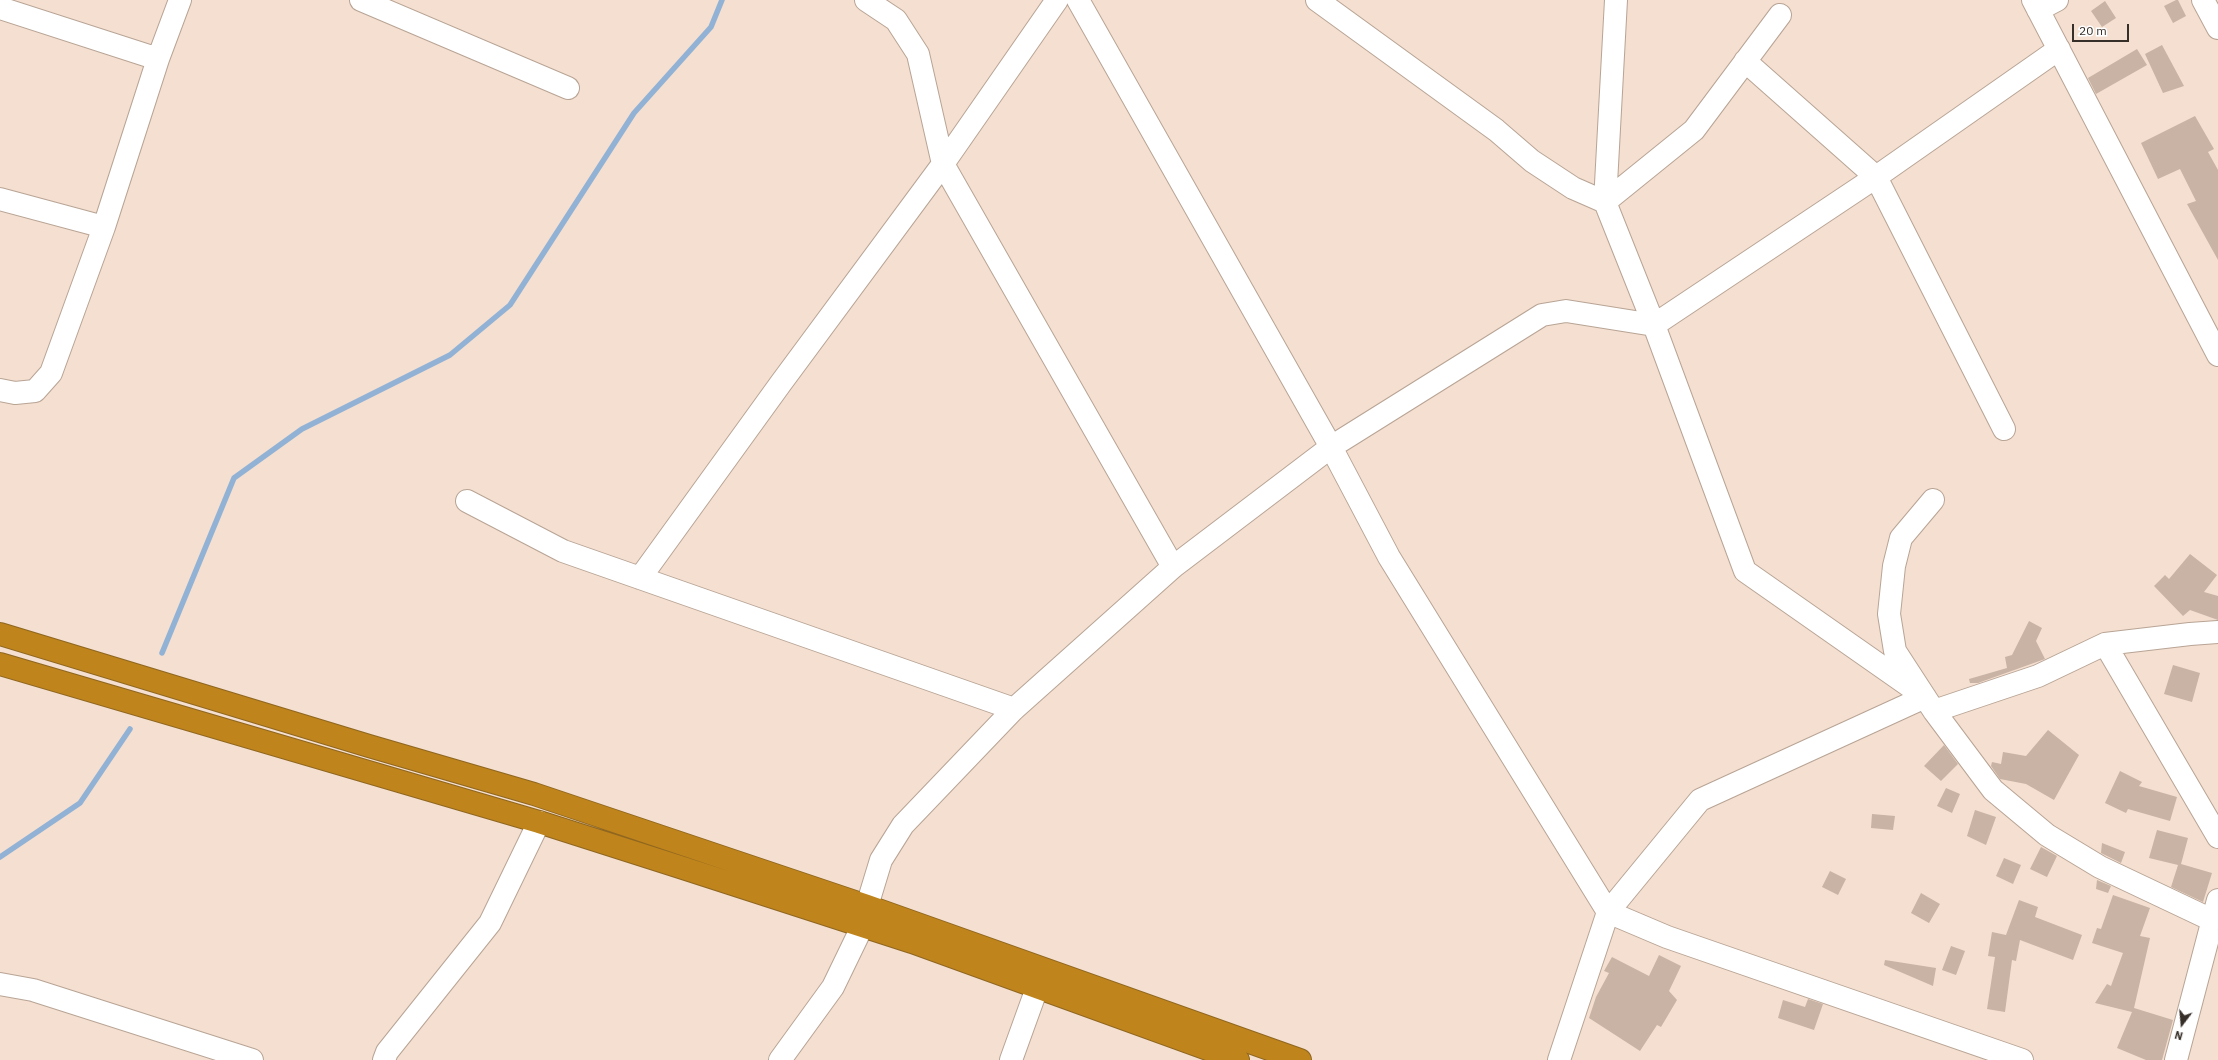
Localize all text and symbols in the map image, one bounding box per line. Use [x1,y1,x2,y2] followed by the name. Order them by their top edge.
[2074,16,2131,42] scale bar
[2079,23,2107,38] text: 20 m
[2162,1004,2202,1044] north arrow
[2173,1028,2184,1043] text: N

